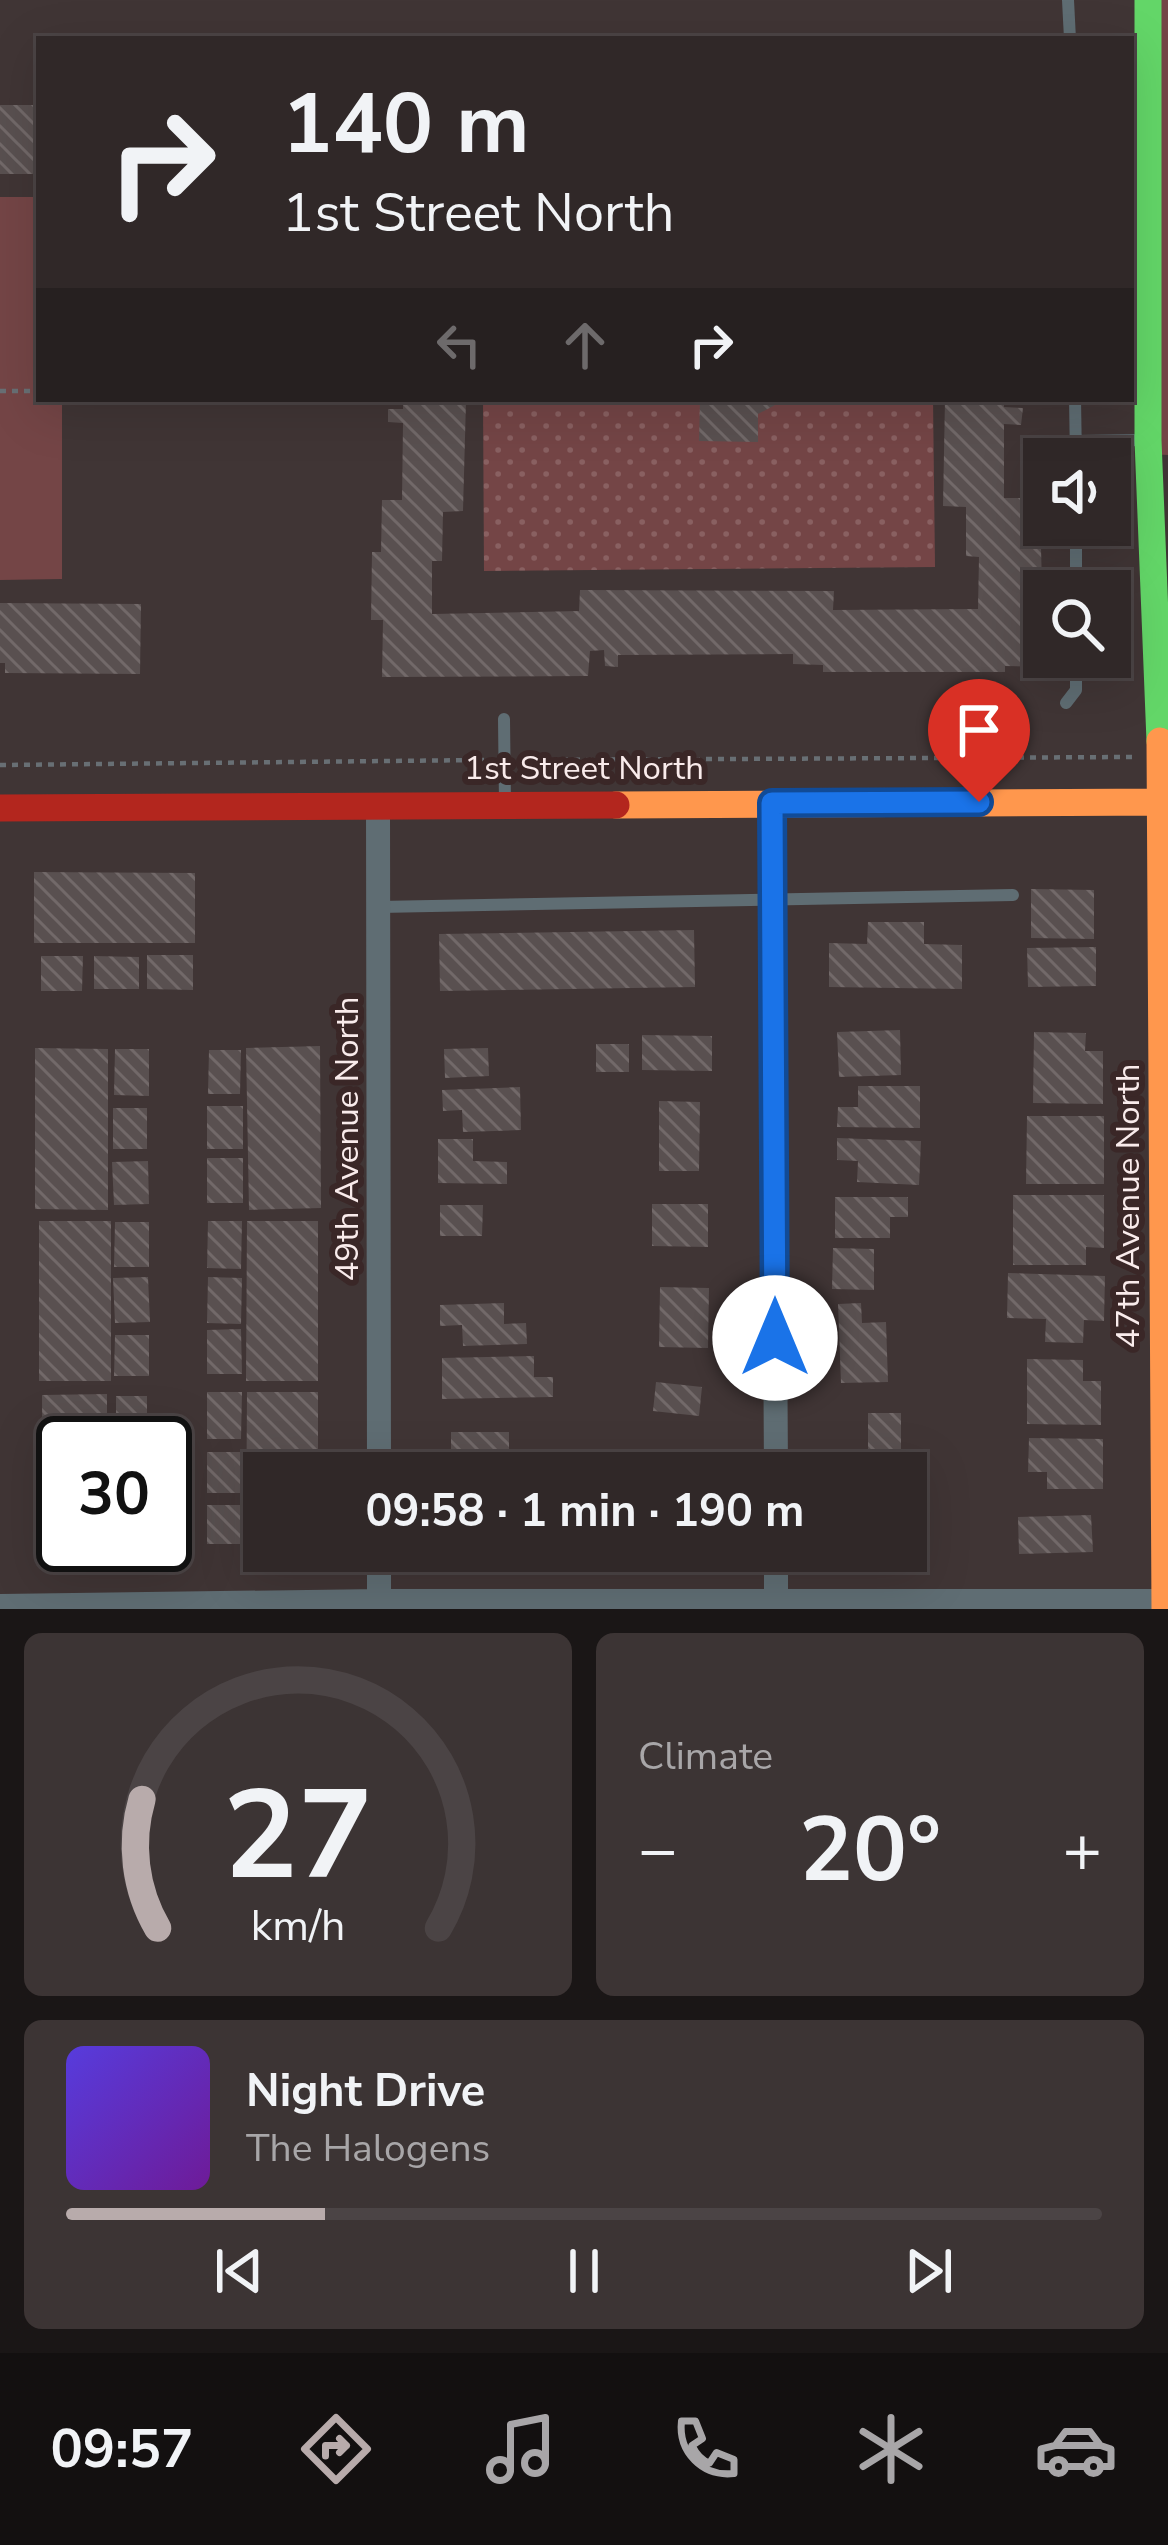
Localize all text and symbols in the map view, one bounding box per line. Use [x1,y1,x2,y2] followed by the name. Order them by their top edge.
[282,67,530,182] text: 140 m
[84,84,240,240] icon: right
[282,176,674,250] text: 1st Street North
[426,312,492,378] icon: left
[552,312,618,378] icon: ahead
[678,312,744,378] icon: right
[1023,438,1131,678] map controls
[1023,438,1131,546] button: sound
[1023,570,1131,678] button: search
[928,679,1030,802] pin
[946,697,1012,763] icon: arrive
[464,746,704,791] street label: 1st Street North
[325,997,370,1281] street label: 49th Avenue North
[1106,1064,1151,1348] street label: 47th Avenue North
[712,1275,838,1401] position arrow
[36,1416,192,1572] speed limit sign: 30
[365,1481,805,1542] text: 09:58 · 1 min · 190 m
[638,1730,773,1783] text: Climate
[223,1751,373,1921] text: 27
[799,1789,941,1912] text: 20°
[638,1805,678,1895] text: −
[1062,1805,1102,1895] text: +
[251,1896,345,1954] text: km/h
[246,2061,485,2122] text: Night Drive
[246,2122,490,2175] text: The Halogens
[206,2238,272,2304] icon: previous
[551,2238,617,2304] icon: pause
[896,2238,962,2304] icon: next
[294,2407,378,2491] icon: directions
[479,2407,563,2491] icon: music
[664,2407,748,2491] icon: phone
[849,2407,933,2491] icon: climate
[1034,2407,1118,2491] icon: car
[50,2412,193,2486] text: 09:57

